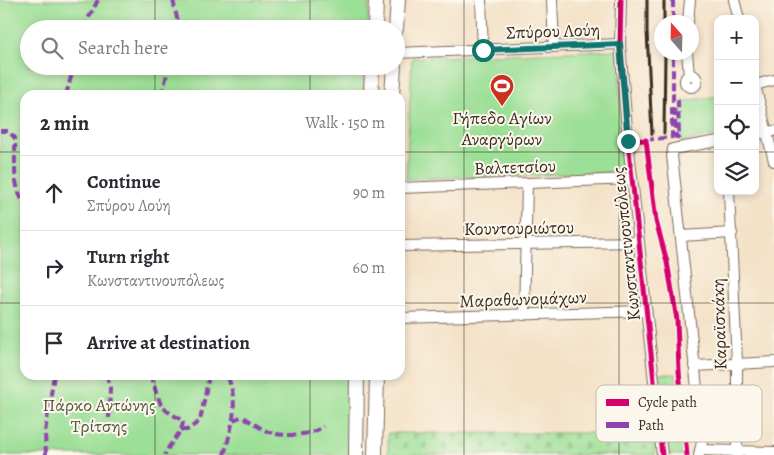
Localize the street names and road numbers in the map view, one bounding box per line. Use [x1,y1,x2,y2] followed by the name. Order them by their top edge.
[506,17,600,45] street label: Σπύρου Λούη
[474,154,556,180] street label: Βαλτετσίου
[606,166,646,322] street label: Κωνσταντινουπόλεως
[464,215,574,241] street label: Κουντουριώτου
[705,278,733,370] street label: Καραϊσκάκη
[459,285,587,313] street label: Μαραθωνομάχων

